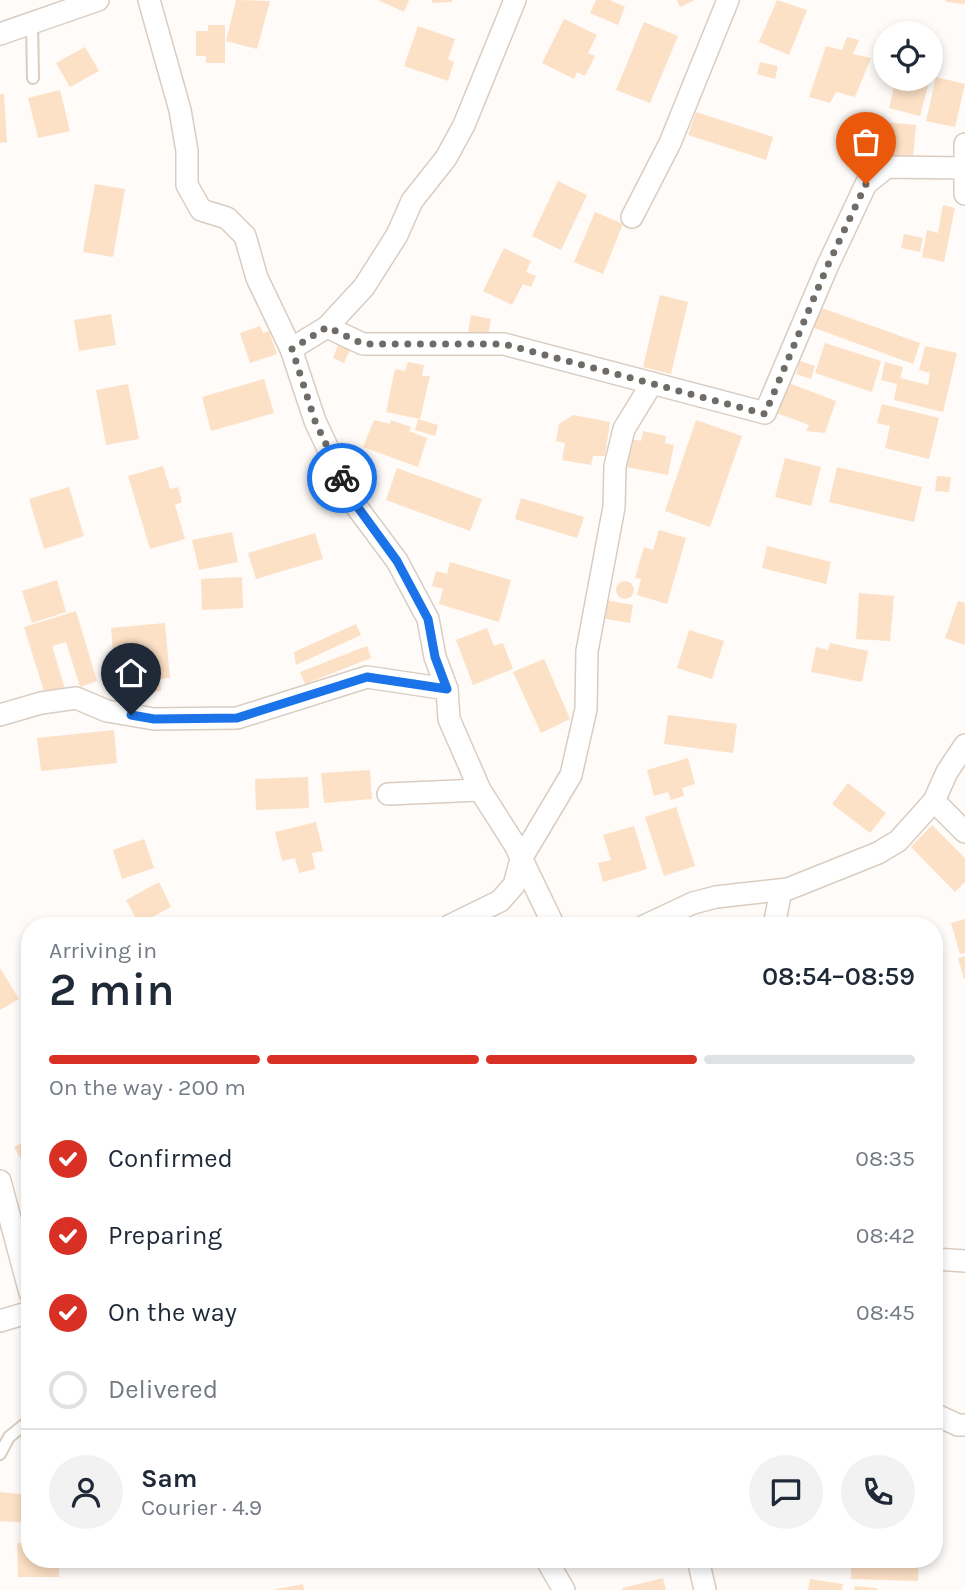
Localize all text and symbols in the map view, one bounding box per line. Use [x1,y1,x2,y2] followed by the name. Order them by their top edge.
[873,21,943,91] map controls
[873,21,943,91] button: locate
[836,112,896,184] pin
[847,123,885,161] icon: bag
[307,443,377,513] courier
[323,459,361,497] icon: bike
[101,643,161,715] pin
[112,654,150,692] icon: home
[49,937,157,964] text: Arriving in
[762,961,915,992] text: 08:54–08:59
[49,963,175,1017] text: 2 min
[49,1074,246,1101] text: On the way · 200 m
[49,1140,87,1178] icon: check
[108,1143,233,1174] text: Confirmed
[855,1145,915,1172] text: 08:35
[49,1217,87,1255] icon: check
[108,1220,222,1251] text: Preparing
[856,1222,915,1249] text: 08:42
[49,1294,87,1332] icon: check
[108,1297,237,1328] text: On the way
[856,1299,915,1326] text: 08:45
[108,1374,218,1405] text: Delivered
[49,1455,123,1529] button: person
[749,1455,823,1529] button: chat
[841,1455,915,1529] button: phone
[141,1463,197,1494] text: Sam
[141,1494,262,1521] text: Courier · 4.9

